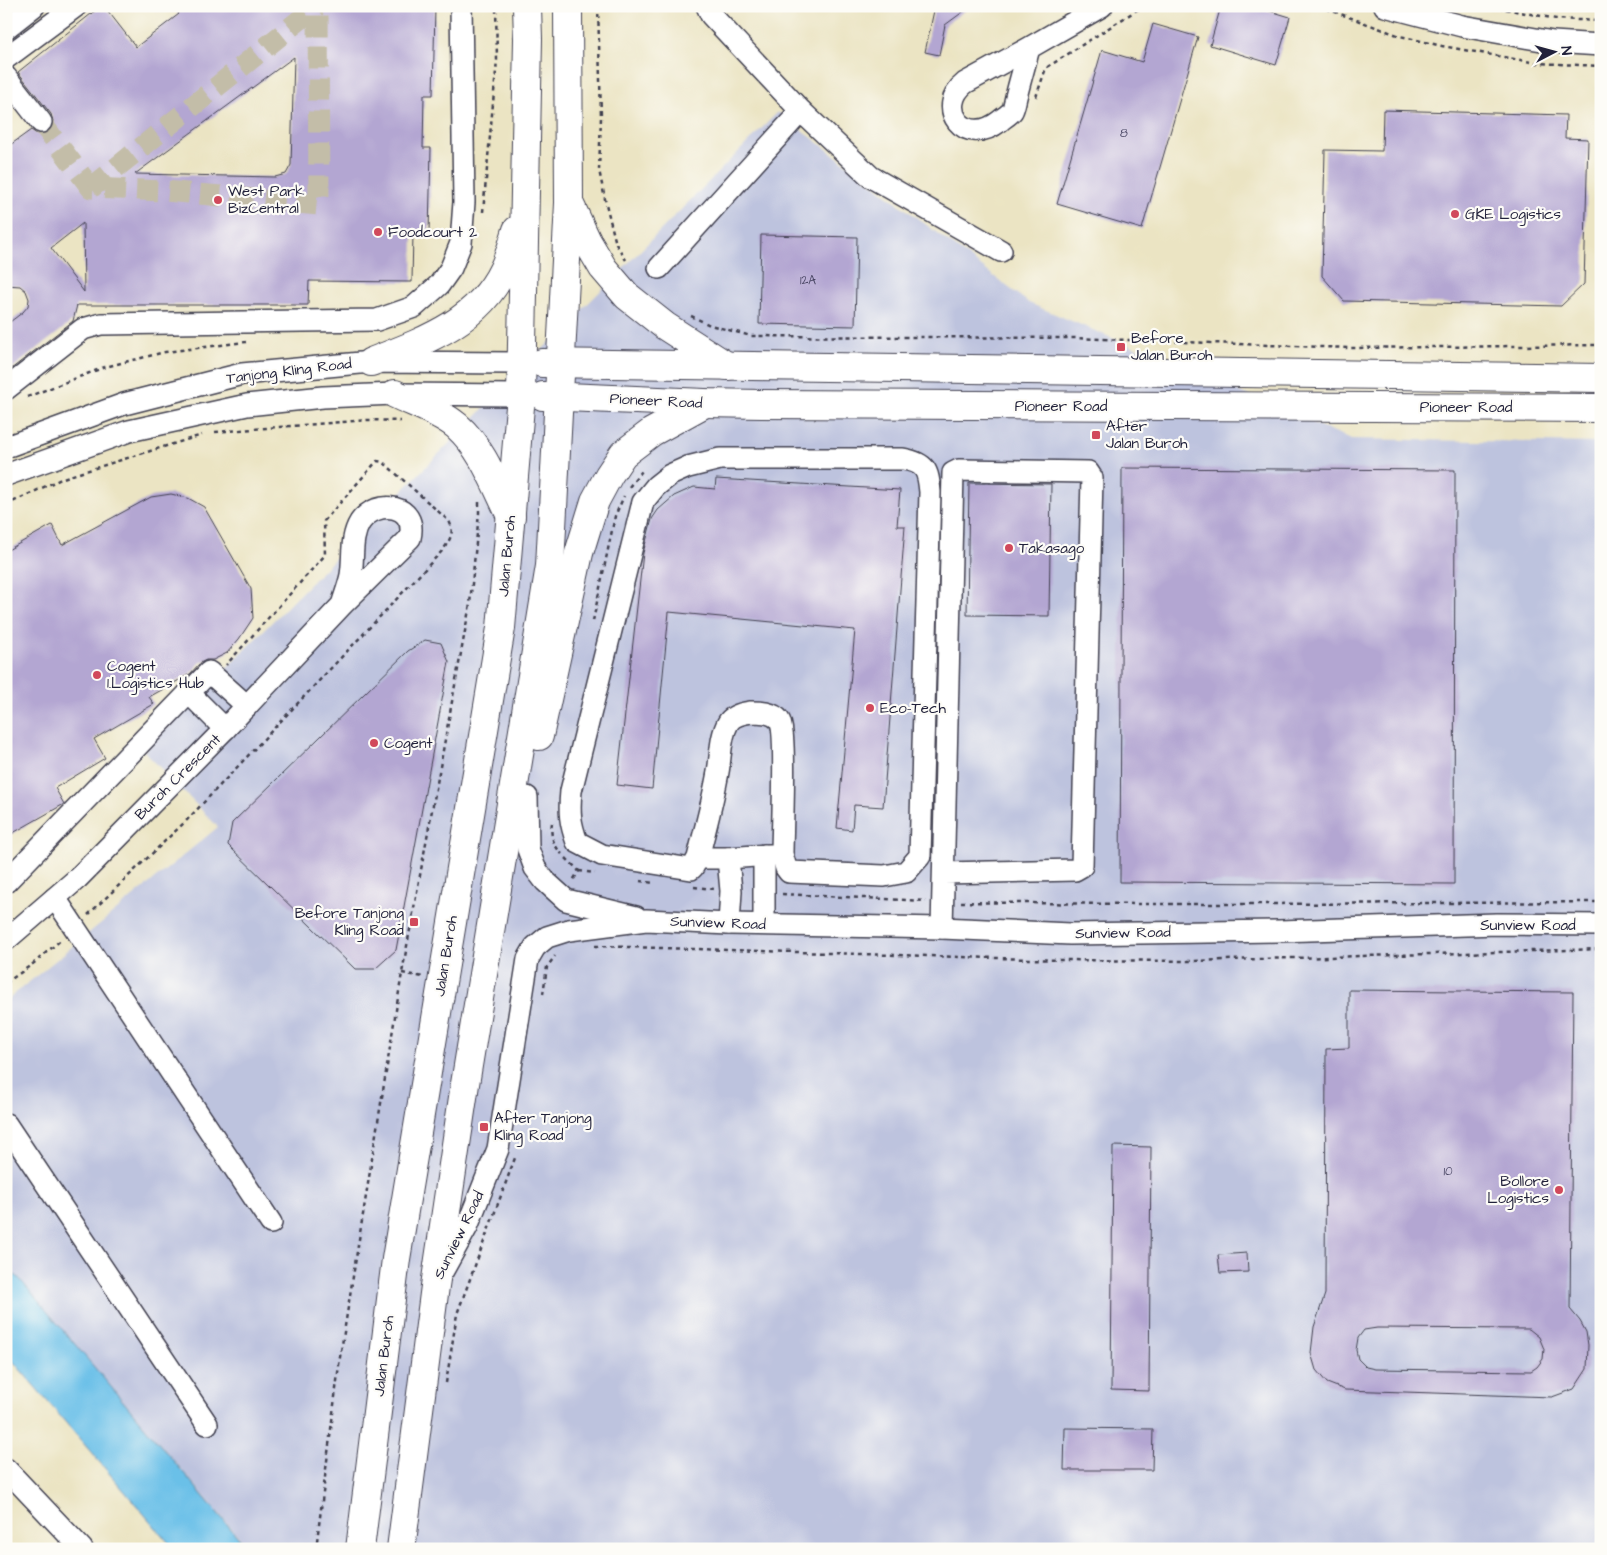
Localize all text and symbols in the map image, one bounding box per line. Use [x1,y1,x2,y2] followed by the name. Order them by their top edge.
[1530,28,1580,78] north arrow
[1556,45,1576,56] text: N
[1120,125,1128,142] house number: 8
[228,181,305,219] place label: West Park BizCentral
[212,194,224,206] marker: West Park BizCentral
[1465,204,1562,226] place label: GKE Logistics
[1449,208,1461,220] marker: GKE Logistics
[388,222,478,243] place label: Foodcourt 2
[372,226,384,238] marker: Foodcourt 2
[800,272,816,289] house number: 12A
[1131,328,1213,366] place label: Before Jalan Buroh
[1115,341,1127,353] marker: Before Jalan Buroh
[225,353,353,390] street label: Tanjong Kling Road
[609,388,703,414] street label: Pioneer Road
[1015,396,1108,417] street label: Pioneer Road
[1420,397,1513,418] street label: Pioneer Road
[1106,416,1188,454] place label: After Jalan Buroh
[1090,429,1102,441] marker: After Jalan Buroh
[493,514,521,598] street label: Jalan Buroh
[1019,538,1085,560] place label: Takasago
[1003,542,1015,554] marker: Takasago
[107,656,204,695] place label: Cogent 1.Logistics Hub
[91,669,103,681] marker: Cogent 1.Logistics Hub
[880,698,946,719] place label: Eco-Tech
[864,702,876,714] marker: Eco-Tech
[130,729,226,825] street label: Buroh Crescent
[384,733,432,755] place label: Cogent
[368,737,380,749] marker: Cogent
[295,903,404,942] place label: Before Tanjong Kling Road
[670,911,766,935] street label: Sunview Road
[429,914,463,998] street label: Jalan Buroh
[1480,915,1576,936] street label: Sunview Road
[408,916,420,928] marker: Before Tanjong Kling Road
[1075,922,1171,944] street label: Sunview Road
[494,1108,592,1147] place label: After Tanjong Kling Road
[478,1121,490,1133] marker: After Tanjong Kling Road
[1443,1163,1453,1180] house number: 10
[1487,1171,1549,1210] place label: Bollore Logistics
[1553,1184,1565,1196] marker: Bollore Logistics
[429,1187,490,1283] street label: Sunview Road
[369,1314,399,1398] street label: Jalan Buroh

